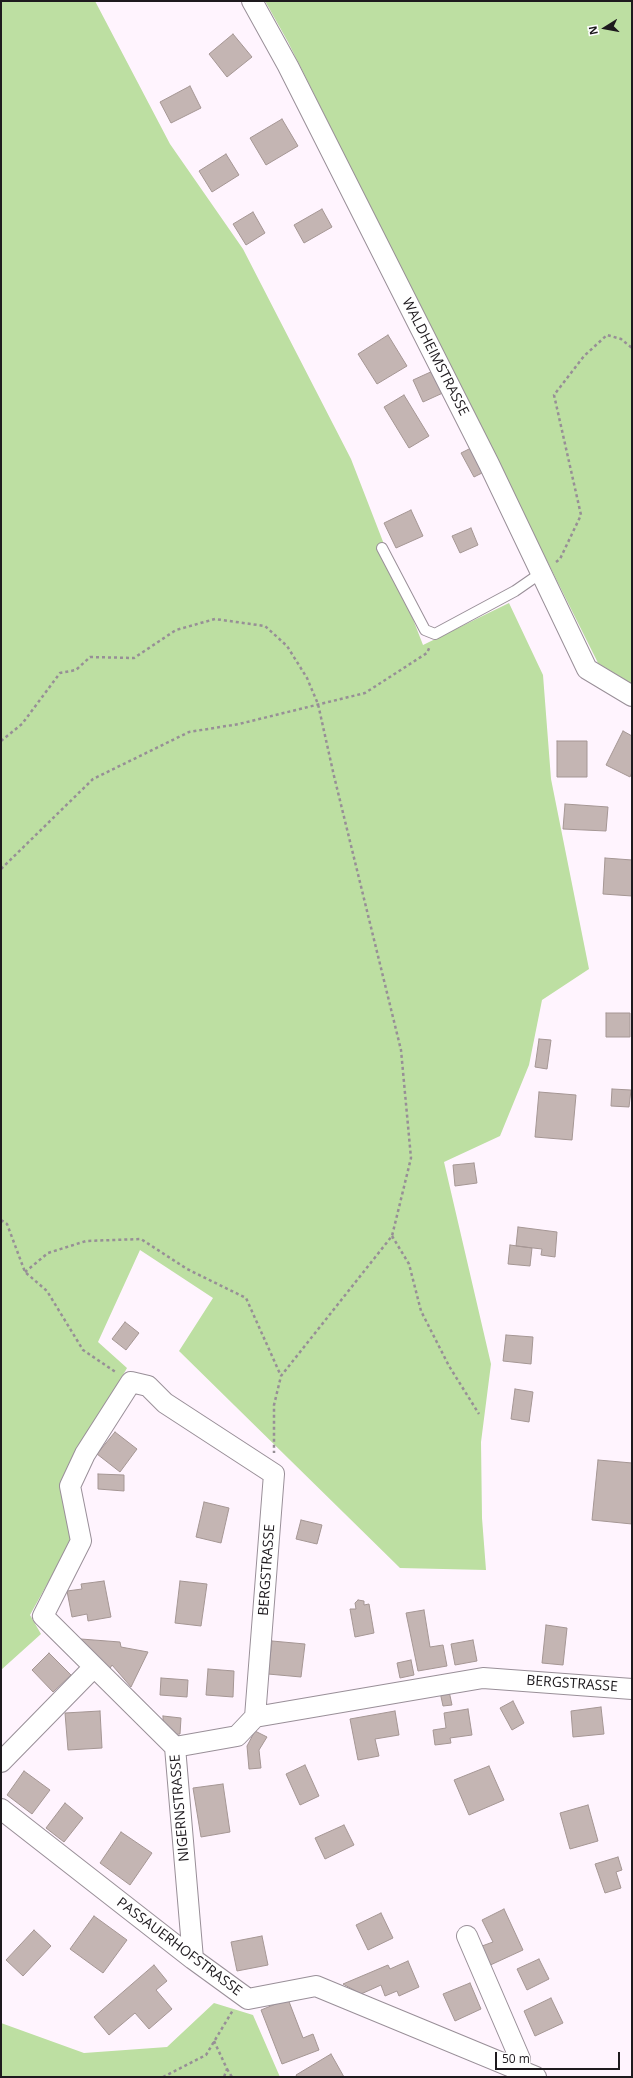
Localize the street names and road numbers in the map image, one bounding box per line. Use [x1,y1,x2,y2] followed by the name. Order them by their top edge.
[398,295,472,419] street label: WALDHEIMSTRASSE
[255,1524,279,1616] street label: BERGSTRASSE
[526,1672,618,1696] street label: BERGSTRASSE
[167,1754,193,1862] street label: NIGERNSTRASSE
[113,1894,245,2000] street label: PASSAUERHOFSTRASSE

